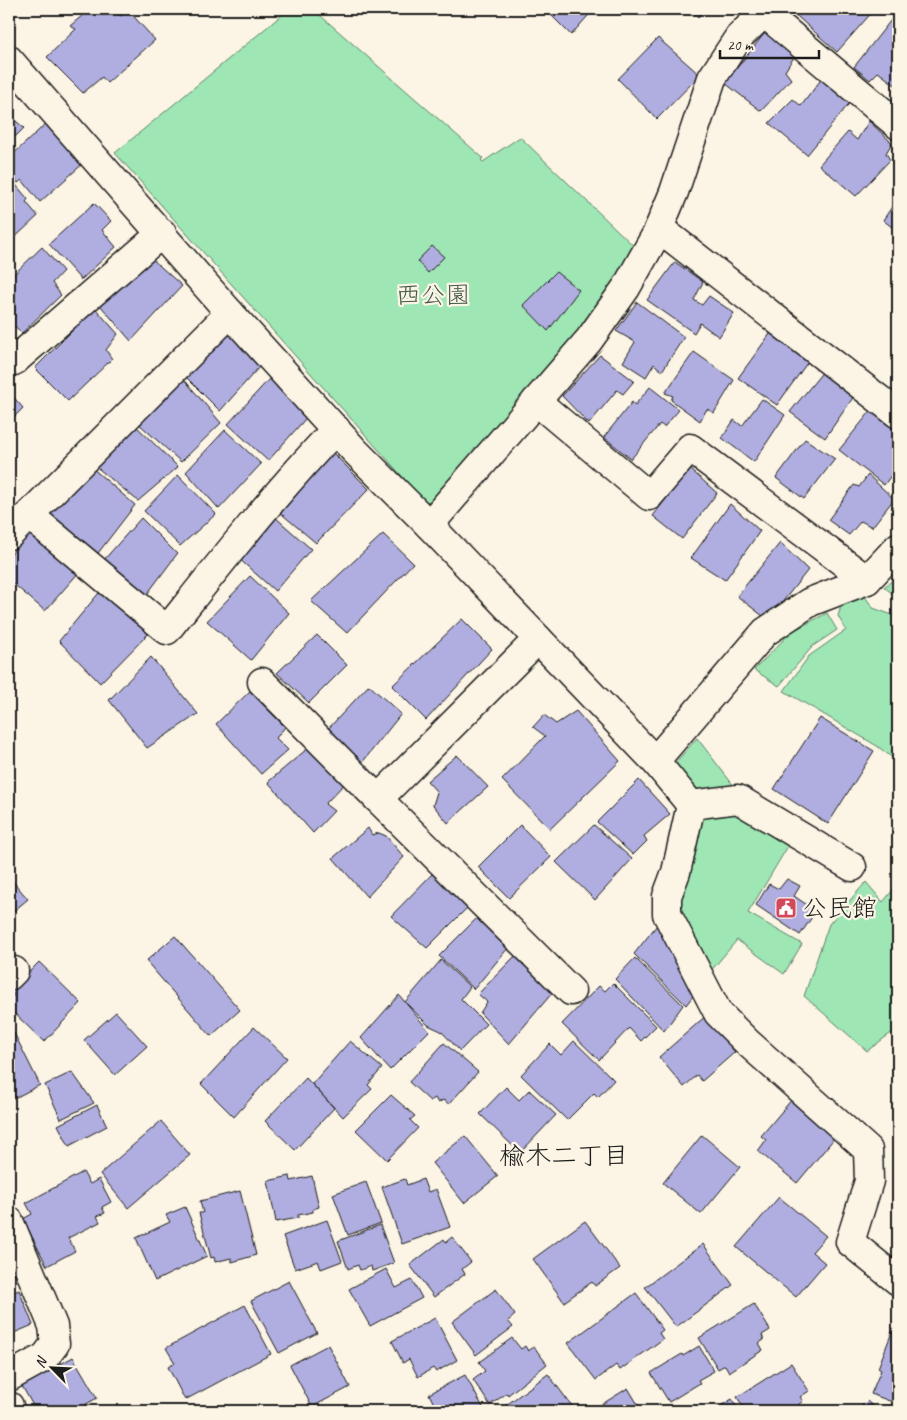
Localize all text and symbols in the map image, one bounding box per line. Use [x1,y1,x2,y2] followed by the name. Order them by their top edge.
[720,28,818,60] scale bar
[727,36,754,55] text: 20 m
[395,279,471,311] park label: 西公園
[802,892,877,924] place label: 公民館
[774,896,798,920] public building icon: 公民館
[499,1139,629,1172] district label: 楡木二丁目
[28,1342,78,1392] north arrow
[31,1353,51,1370] text: N

